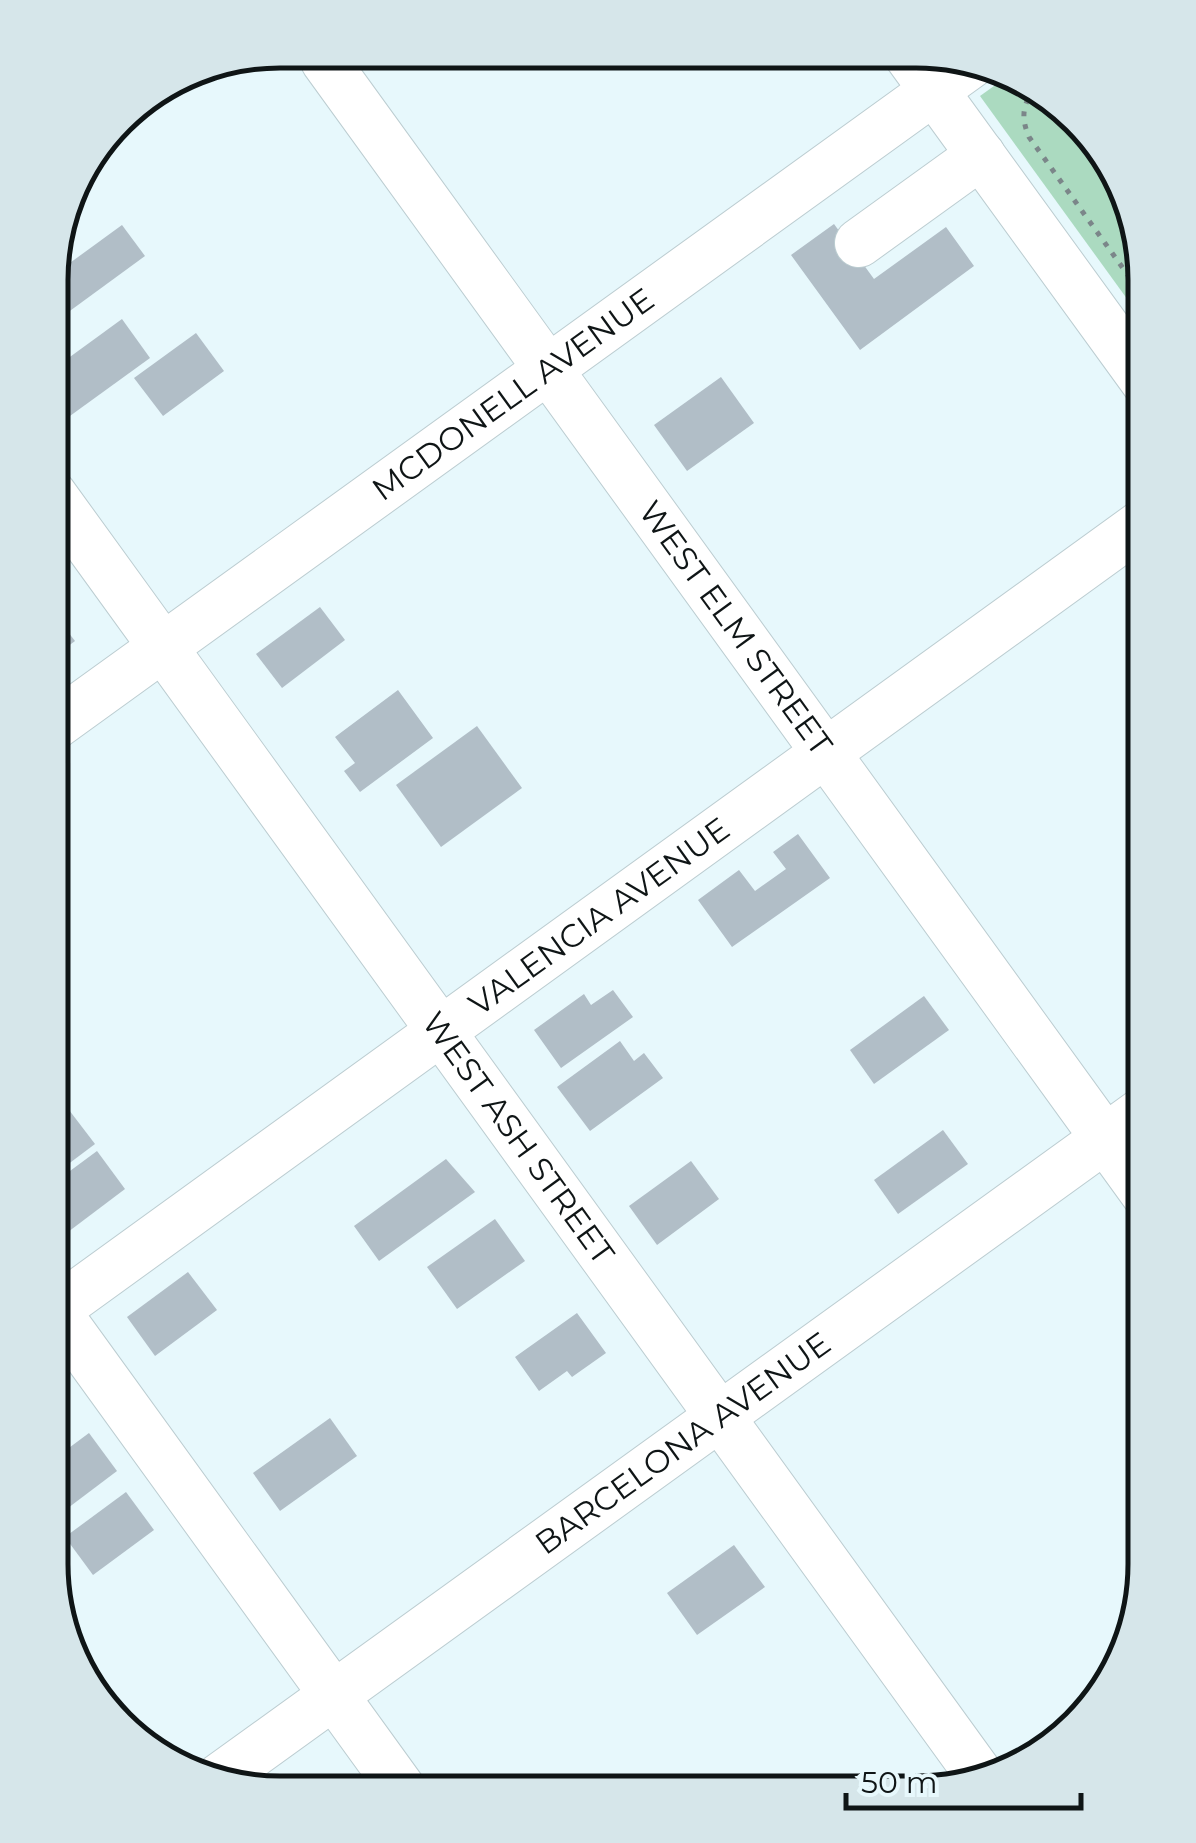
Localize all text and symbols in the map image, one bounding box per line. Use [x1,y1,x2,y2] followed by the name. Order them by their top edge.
[364,279,661,509] street label: MCDONELL AVENUE
[631,493,841,763] street label: WEST ELM STREET
[461,809,737,1023] street label: VALENCIA AVENUE
[414,1004,623,1272] street label: WEST ASH STREET
[527,1323,838,1562] street label: BARCELONA AVENUE
[846,1748,1081,1810] scale bar
[861,1764,938,1801] text: 50 m

